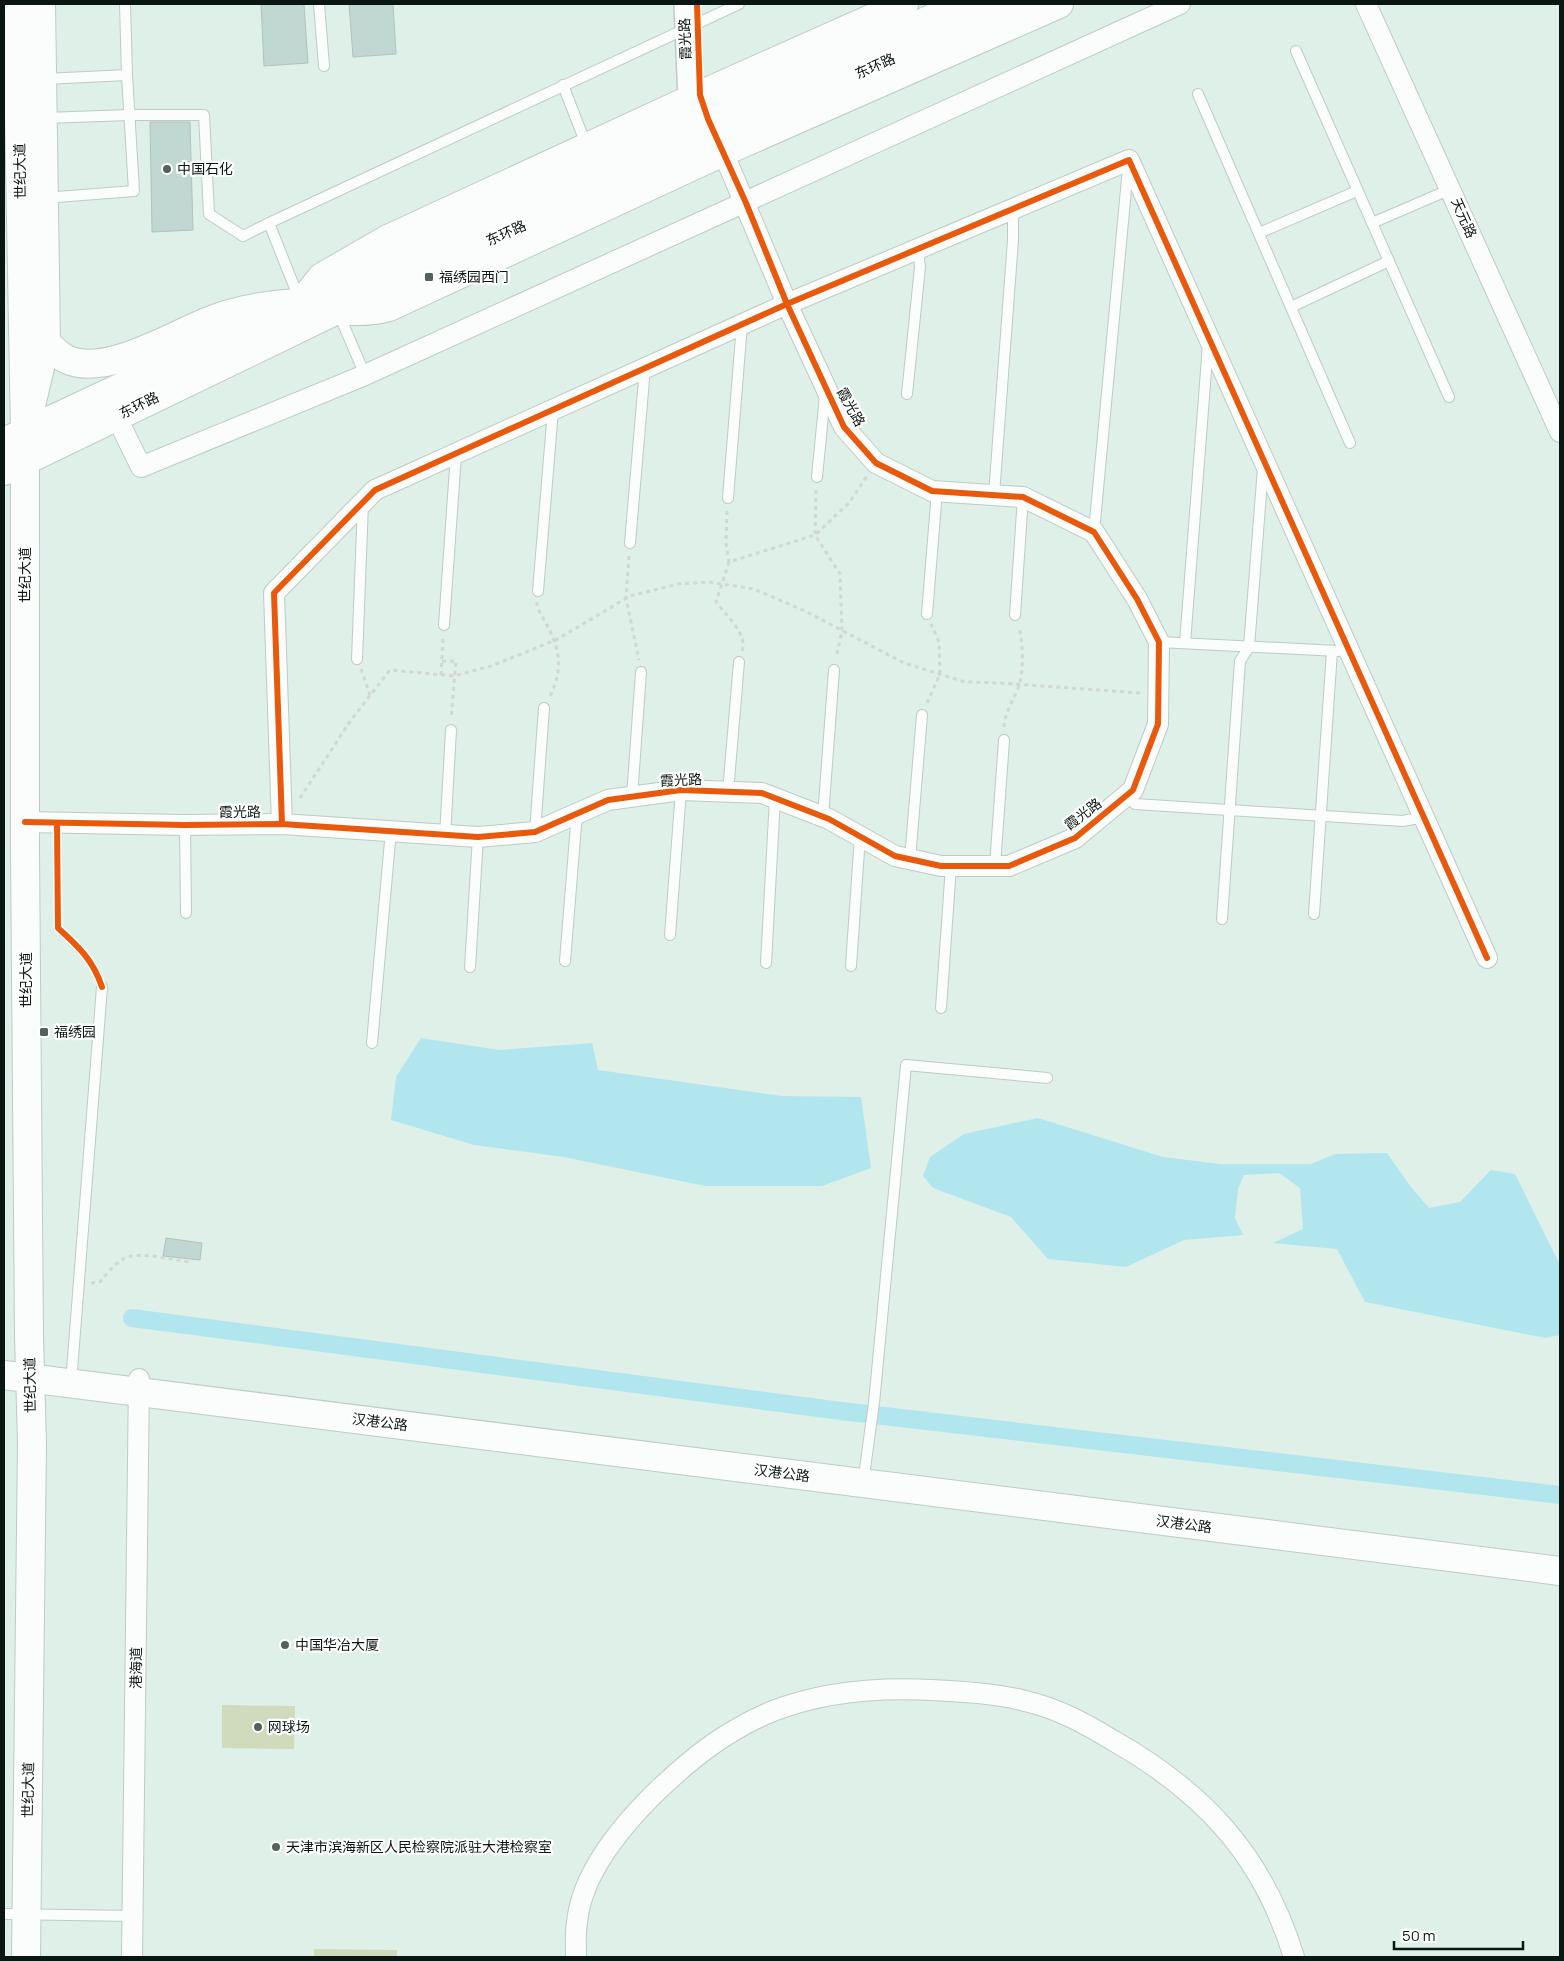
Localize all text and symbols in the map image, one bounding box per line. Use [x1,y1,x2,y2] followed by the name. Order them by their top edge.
[674,18,695,60] street label: 霞光路
[852,48,898,83] street label: 东环路
[10,143,29,199] street label: 世纪大道
[177,159,233,178] place label: 中国石化
[161,163,173,175] marker: 中国石化
[1447,195,1482,241] street label: 天元路
[483,215,529,250] street label: 东环路
[439,267,509,286] place label: 福绣园西门
[423,271,435,283] marker: 福绣园西门
[833,384,870,430] street label: 霞光路
[116,387,162,422] street label: 东环路
[15,547,34,603] street label: 世纪大道
[660,769,702,790] street label: 霞光路
[1060,793,1105,834] street label: 霞光路
[219,802,261,821] street label: 霞光路
[16,952,35,1008] street label: 世纪大道
[54,1022,96,1041] place label: 福绣园
[38,1026,50,1038] marker: 福绣园
[20,1357,39,1413] street label: 世纪大道
[351,1409,409,1434] street label: 汉港公路
[753,1460,811,1485] street label: 汉港公路
[1155,1511,1213,1536] street label: 汉港公路
[295,1635,379,1654] place label: 中国华冶大厦
[279,1639,291,1651] marker: 中国华冶大厦
[126,1647,145,1689] street label: 港海道
[268,1717,310,1736] place label: 网球场
[252,1721,264,1733] marker: 网球场
[18,1762,37,1818] street label: 世纪大道
[286,1837,552,1856] place label: 天津市滨海新区人民检察院派驻大港检察室
[270,1841,282,1853] marker: 天津市滨海新区人民检察院派驻大港检察室
[1394,1918,1523,1950] scale bar
[1402,1925,1436,1946] text: 50 m

